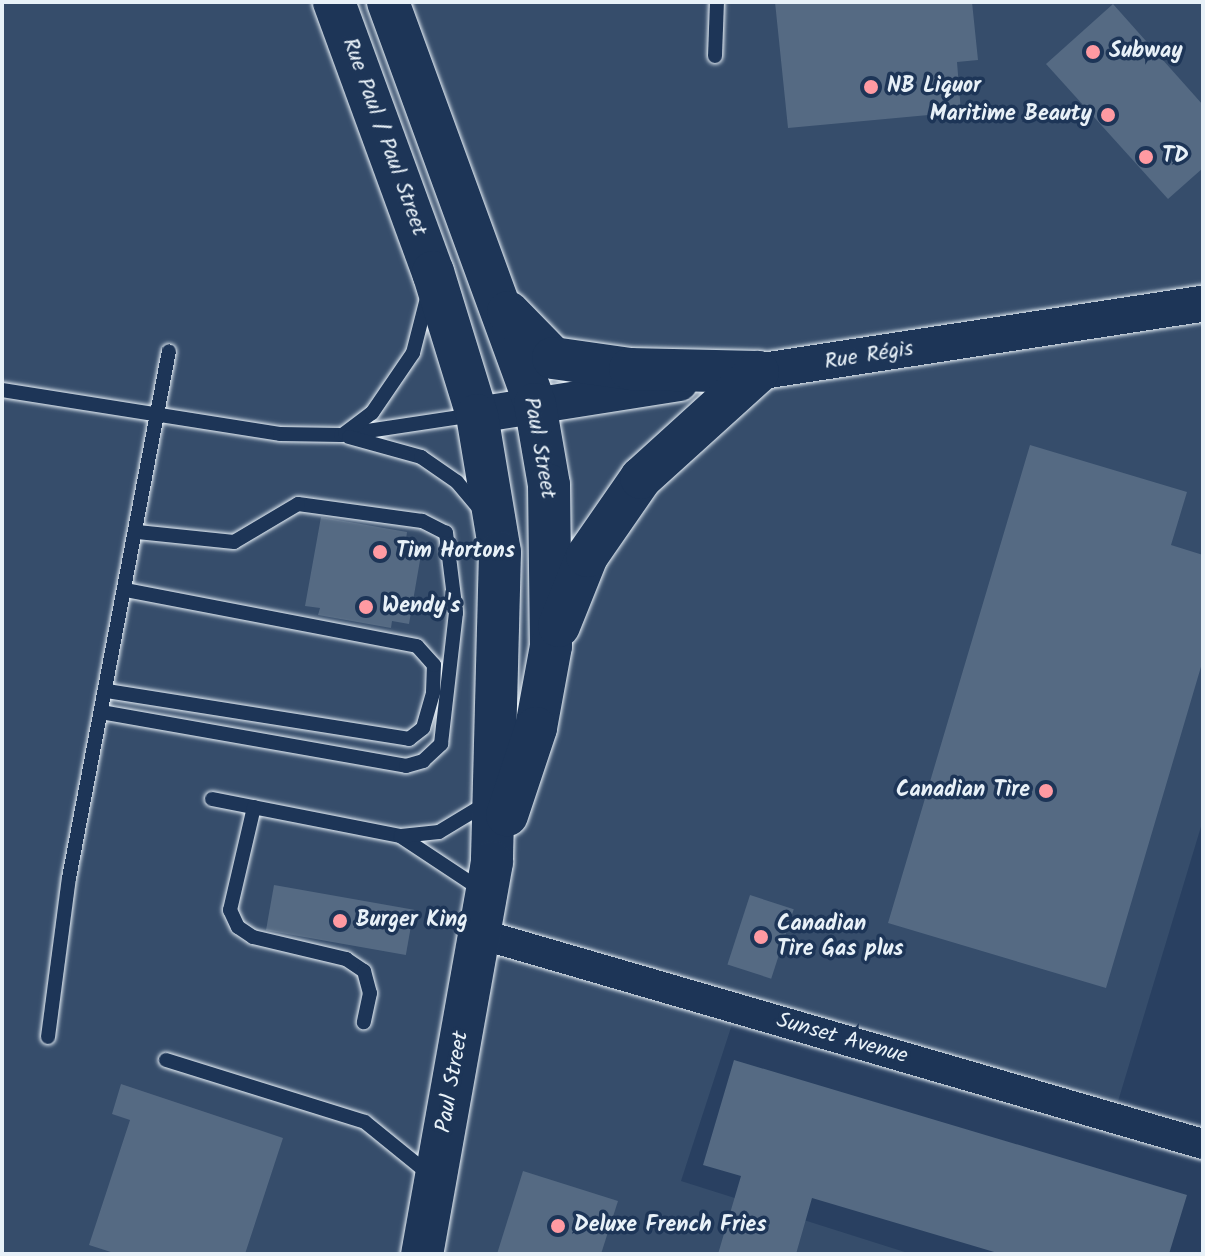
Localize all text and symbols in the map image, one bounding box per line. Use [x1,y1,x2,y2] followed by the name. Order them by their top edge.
[336,34,432,240] street label: Rue Paul / Paul Street
[1109,39,1183,65] place label: Subway
[1084,43,1102,61] marker: Subway
[887,74,981,100] place label: NB Liquor
[862,78,880,96] marker: NB Liquor
[930,102,1092,128] place label: Maritime Beauty
[1099,106,1117,124] marker: Maritime Beauty
[1162,144,1189,170] place label: TD
[1137,148,1155,166] marker: TD
[823,336,915,376] street label: Rue Régis
[517,395,561,501] street label: Paul Street
[396,539,515,565] place label: Tim Hortons
[371,543,389,561] marker: Tim Hortons
[382,594,461,620] place label: Wendy's
[357,598,375,616] marker: Wendy's
[896,778,1030,804] place label: Canadian Tire
[1037,782,1055,800] marker: Canadian Tire
[356,908,468,934] place label: Burger King
[777,911,904,962] place label: Canadian Tire Gas plus
[331,912,349,930] marker: Burger King
[752,928,770,946] marker: Canadian Tire Gas plus
[773,1008,911,1070] street label: Sunset Avenue
[431,1029,475,1135] street label: Paul Street
[574,1213,767,1239] place label: Deluxe French Fries
[549,1217,567,1235] marker: Deluxe French Fries

